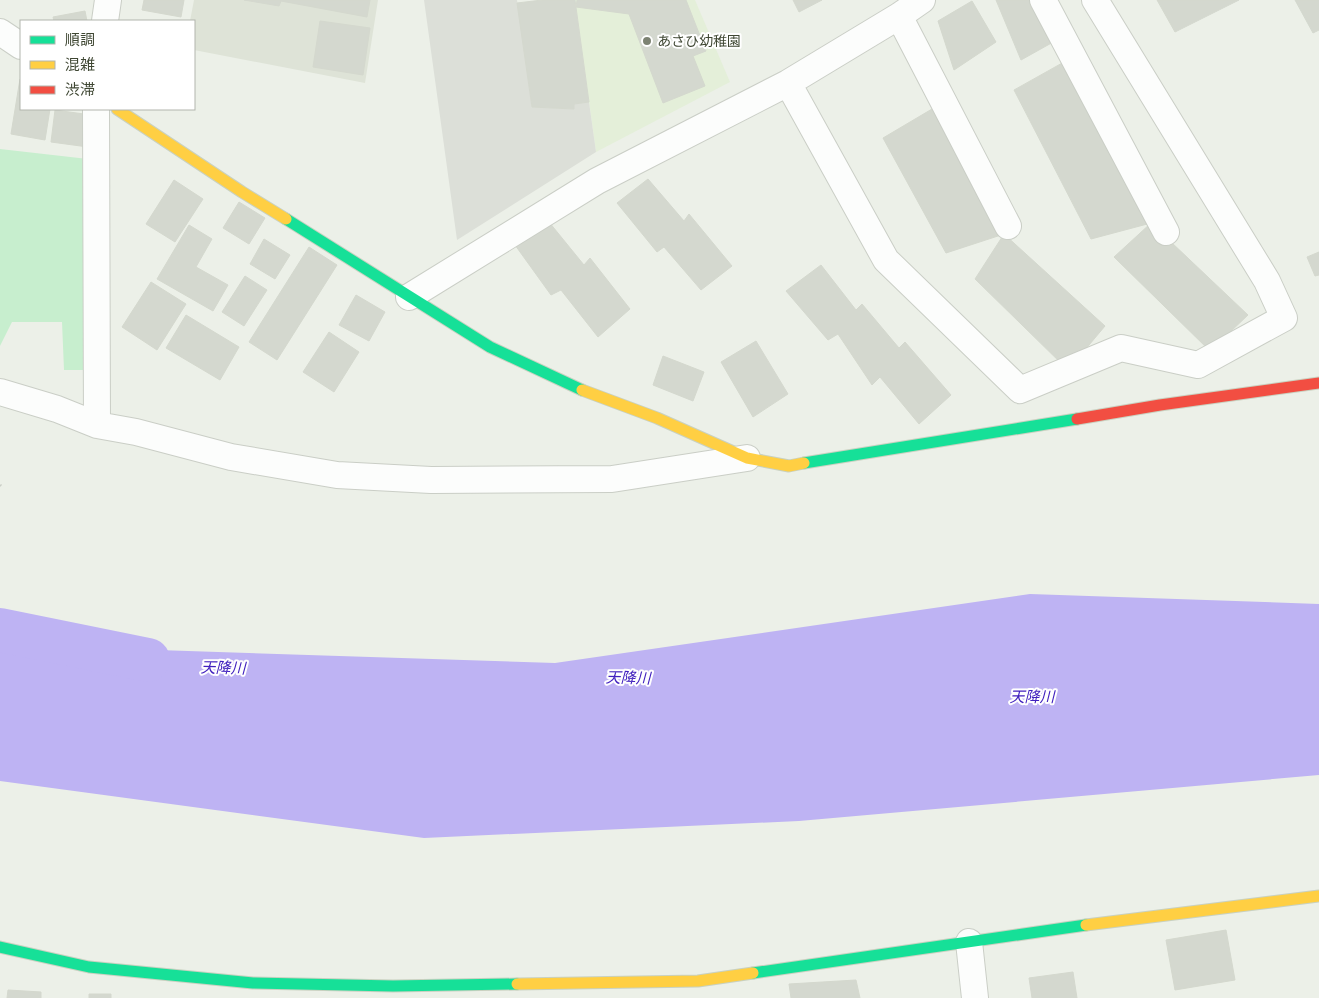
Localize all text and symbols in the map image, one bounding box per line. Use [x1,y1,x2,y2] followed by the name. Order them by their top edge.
[20,20,195,110] legend
[65,31,95,49] text: 順調
[657,33,741,49] place label: あさひ幼稚園
[641,35,653,47] marker: あさひ幼稚園
[65,56,95,74] text: 混雑
[65,81,95,99] text: 渋滞
[200,659,248,677] water label: 天降川
[605,669,653,687] water label: 天降川
[1009,688,1056,706] water label: 天降川

